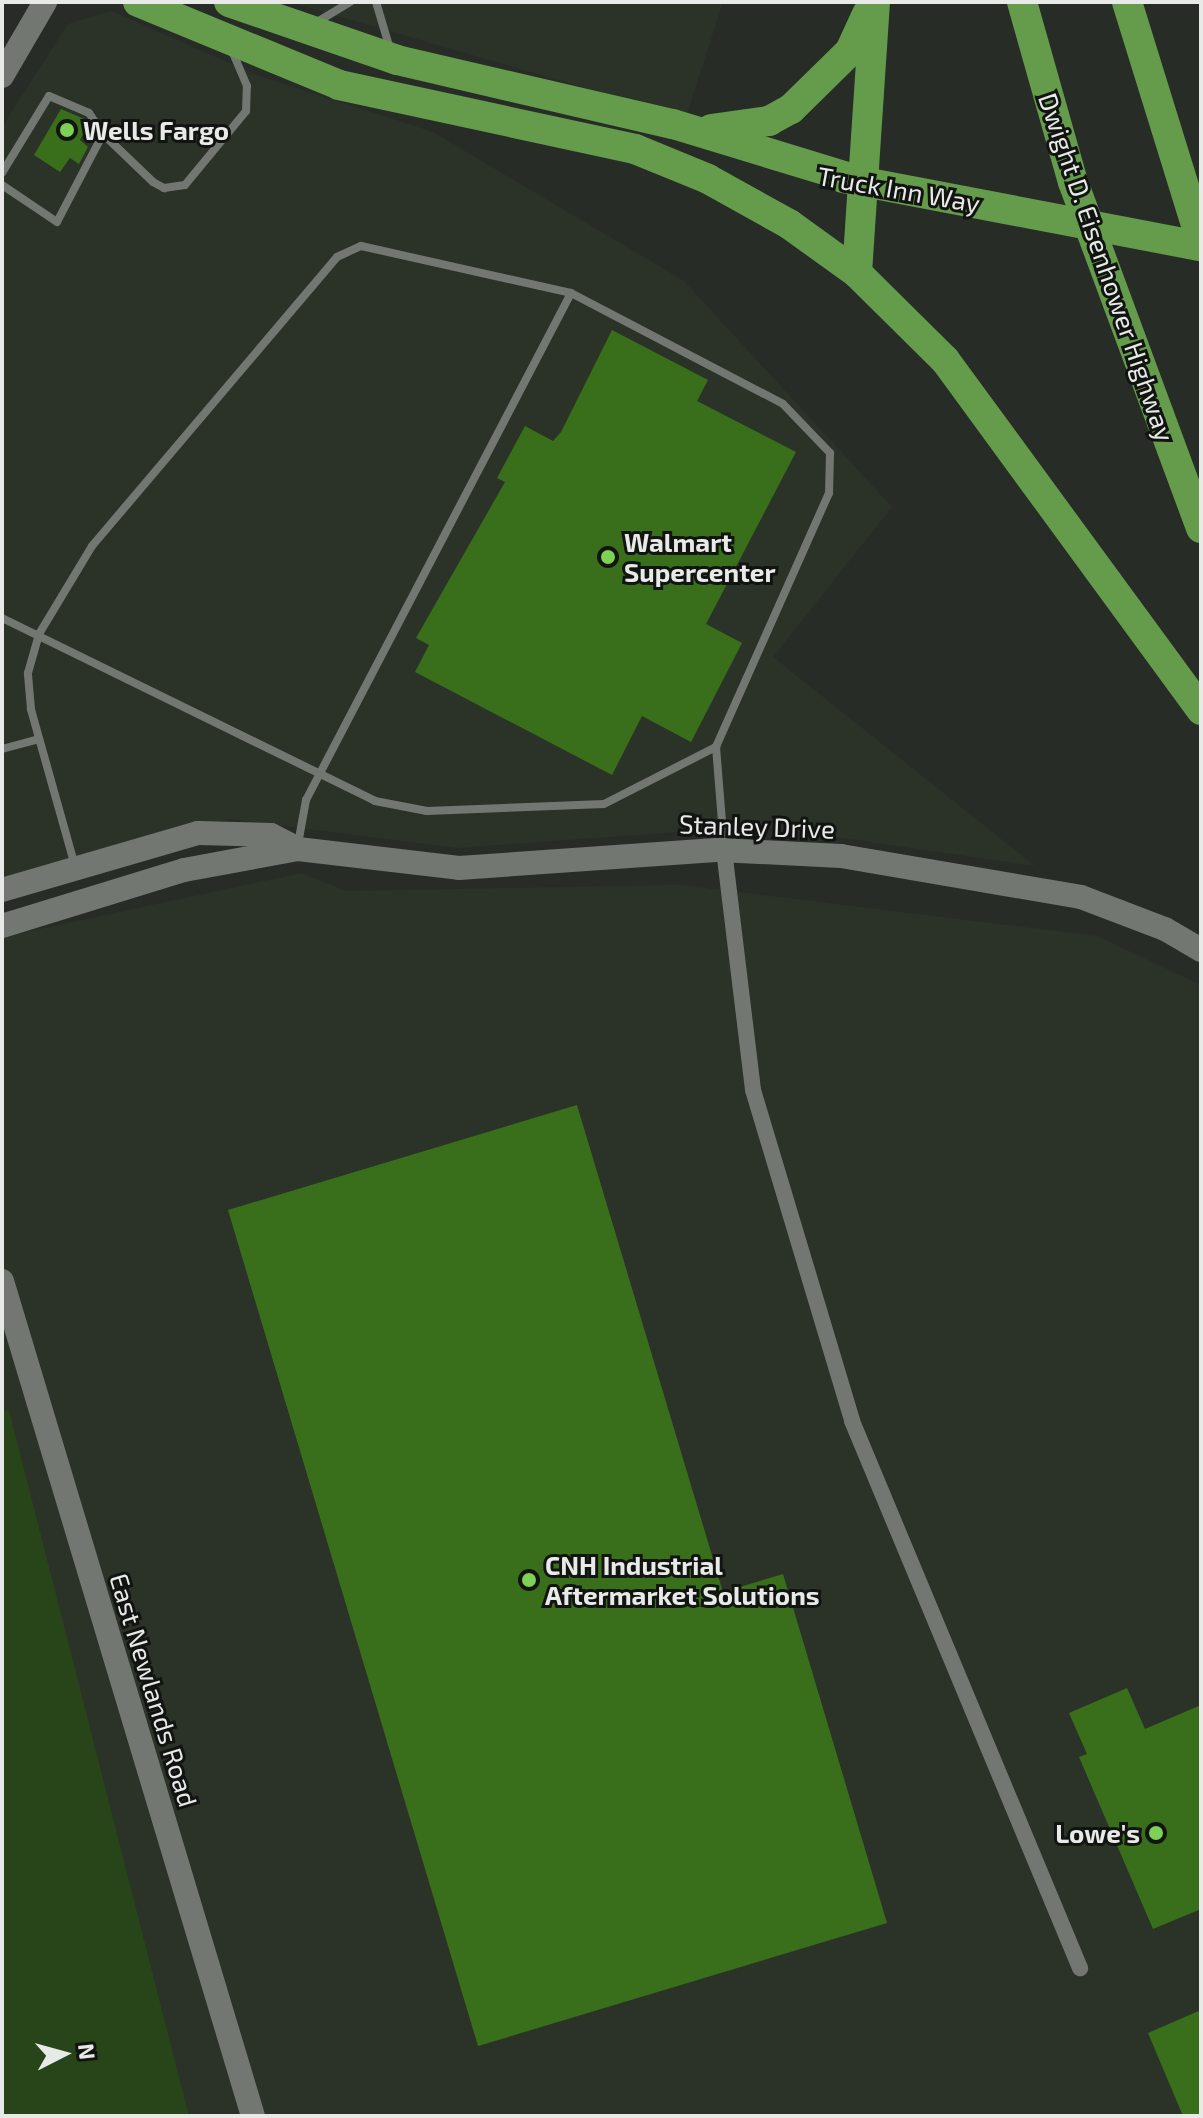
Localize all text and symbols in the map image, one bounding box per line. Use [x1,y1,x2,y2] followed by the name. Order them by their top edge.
[1033,88,1181,446] street label: Dwight D. Eisenhower Highway
[83,114,229,146] place label: Wells Fargo
[58,121,76,139] marker: Wells Fargo
[815,159,983,219] street label: Truck Inn Way
[624,526,776,588] place label: Walmart Supercenter
[599,548,617,566] marker: Walmart Supercenter
[678,808,836,844] street label: Stanley Drive
[545,1549,820,1610] place label: CNH Industrial Aftermarket Solutions
[104,1570,204,1810] street label: East Newlands Road
[520,1571,538,1589] marker: CNH Industrial Aftermarket Solutions
[1055,1817,1140,1849] place label: Lowe's
[1147,1824,1165,1842] marker: Lowe's
[24,2014,104,2094] north arrow
[74,2042,102,2061] text: N

